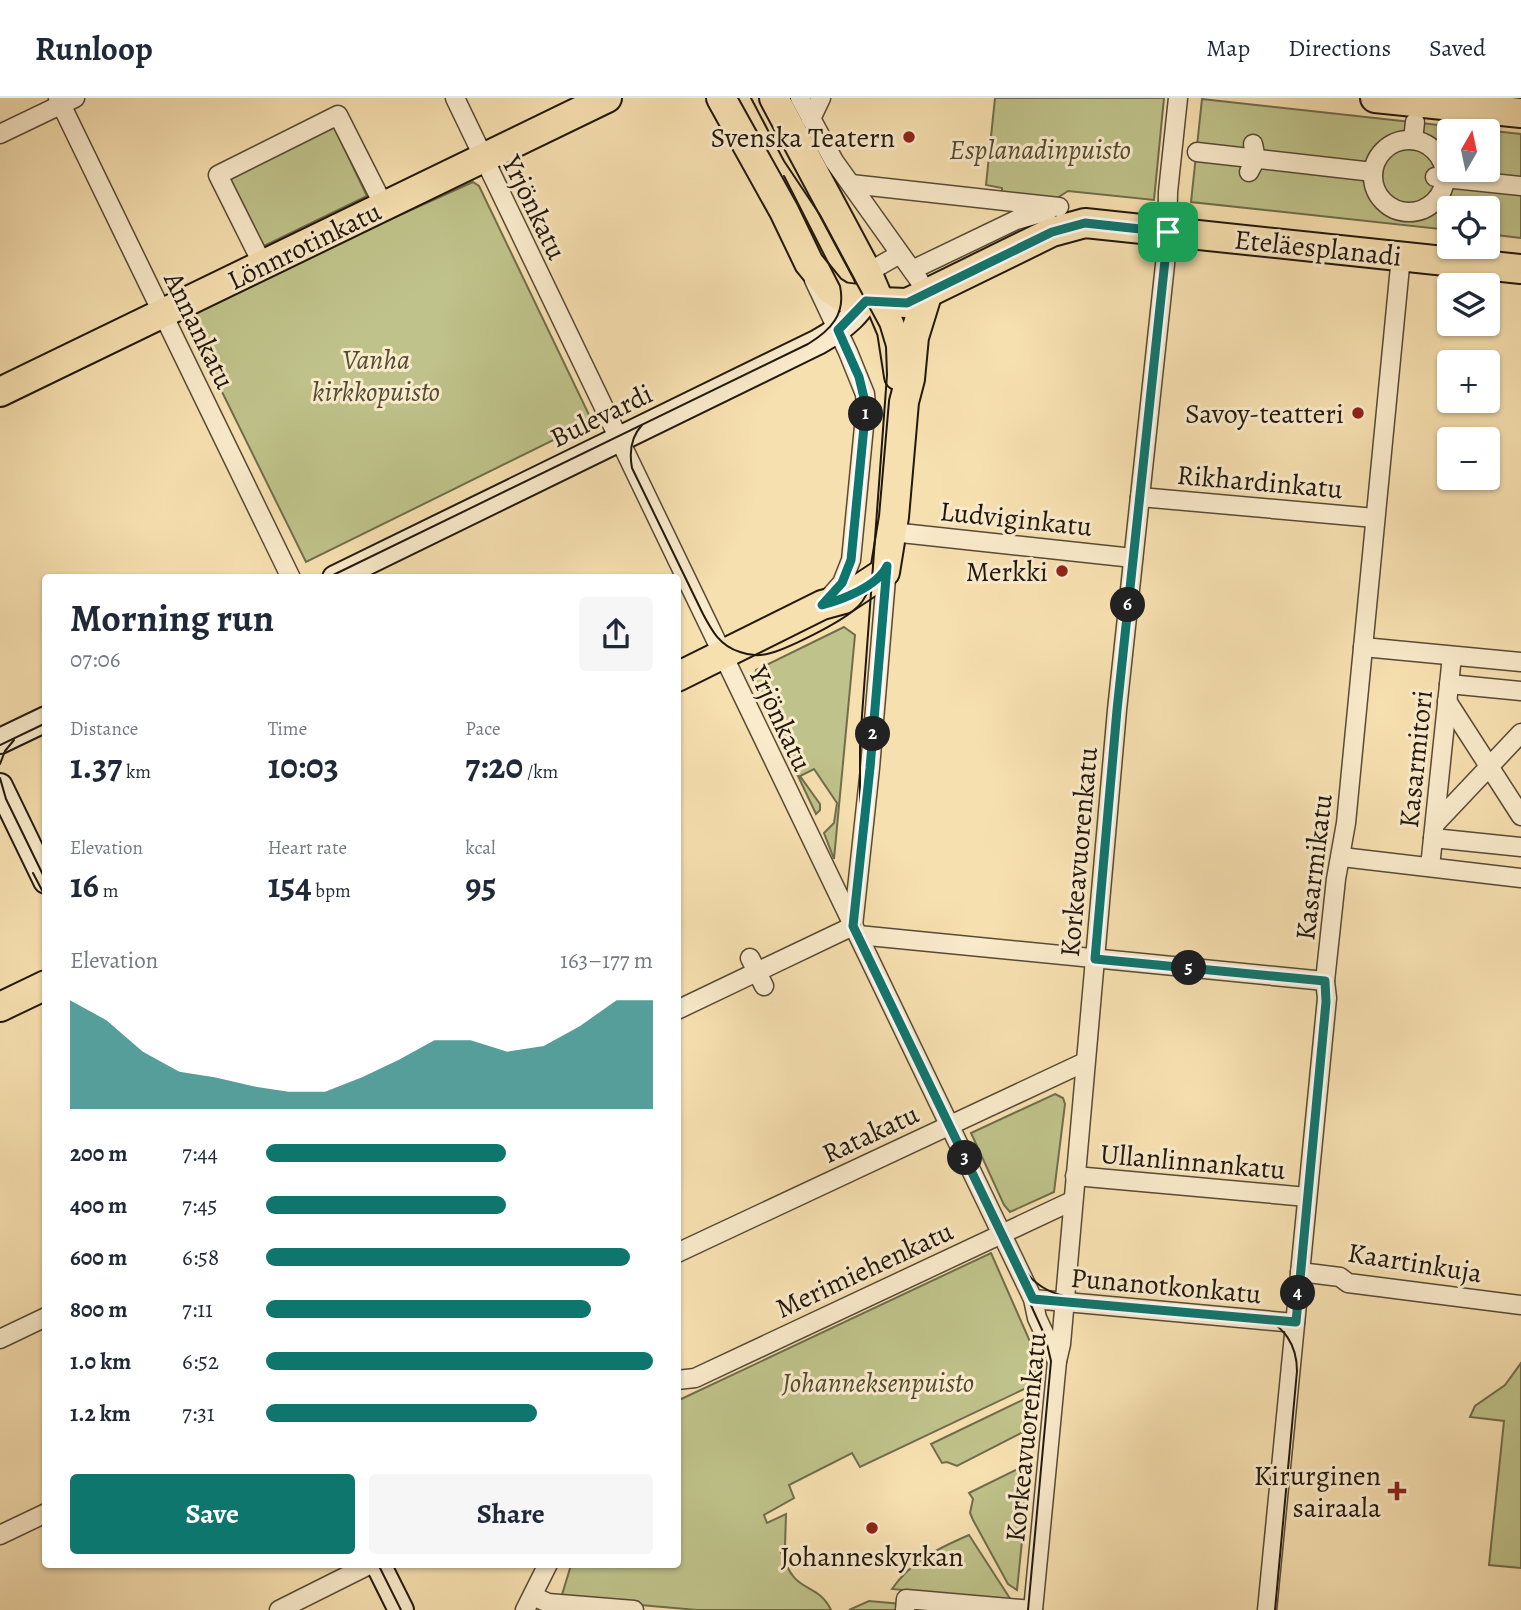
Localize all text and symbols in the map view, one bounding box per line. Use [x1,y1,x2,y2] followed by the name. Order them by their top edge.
[35,26,153,71] text: Runloop
[1206,32,1250,64] text: Map
[1288,32,1391,64] text: Directions
[1429,32,1486,64] text: Saved
[711,119,895,157] place label: Svenska Teatern
[1437,119,1500,182] north arrow
[1437,119,1500,490] map controls
[901,129,917,145] marker: Svenska Teatern
[949,131,1131,169] park label: Esplanadinpuisto
[492,148,576,267] street label: Yrjönkatu
[221,192,388,299] street label: Lönnrotinkatu
[1437,196,1500,259] button: locate
[1138,202,1198,262] pin
[1149,213,1187,251] icon: arrive
[1232,220,1403,276] street label: Eteläesplanadi
[154,265,244,396] street label: Annankatu
[1437,273,1500,336] button: layers
[312,341,440,411] park label: Vanha kirkkopuisto
[1437,350,1500,413] button: +
[544,375,659,457] street label: Bulevardi
[1185,395,1344,433] place label: Savoy-teatteri
[848,396,884,432] pin: 1
[862,400,869,426] text: 1
[1350,405,1366,421] marker: Savoy-teatteri
[1437,427,1500,490] button: −
[1175,456,1345,508] street label: Rikhardinkatu
[938,492,1095,546] street label: Ludviginkatu
[966,553,1048,591] place label: Merkki
[1054,563,1070,579] marker: Merkki
[1110,588,1146,622] pin: 6
[1123,591,1132,617] text: 6
[70,592,274,644] text: Morning run
[579,597,653,671] button: share
[70,644,120,675] text: 07:06
[739,659,821,778] street label: Yrjönkatu
[1390,688,1442,830] street label: Kasarmitori
[70,716,138,742] text: Distance
[268,716,307,742] text: Time
[465,716,501,742] text: Pace
[856,716,890,752] pin: 2
[868,720,877,746] text: 2
[70,742,122,790] text: 1.37
[268,742,339,790] text: 10:03
[465,742,523,790] text: 7:20
[1051,745,1107,959] street label: Korkeavuorenkatu
[122,759,151,785] text: km
[523,759,558,785] text: /km
[1286,791,1342,943] street label: Kasarmikatu
[70,835,143,861] text: Elevation
[268,835,347,861] text: Heart rate
[465,835,496,861] text: kcal
[70,861,99,909] text: 16
[268,861,312,909] text: 154
[465,861,496,909] text: 95
[99,878,118,904] text: m
[312,878,351,904] text: bpm
[70,945,158,976] text: Elevation
[560,945,653,976] text: 163–177 m
[1172,950,1206,986] pin: 5
[1184,954,1193,980] text: 5
[816,1095,926,1173] street label: Ratakatu
[1099,1135,1288,1189] street label: Ullanlinnankatu
[70,1138,128,1169] text: 200 m
[182,1138,218,1169] text: 7:44
[948,1140,982,1176] pin: 3
[960,1144,969,1170] text: 3
[70,1190,127,1221] text: 400 m
[182,1190,217,1221] text: 7:45
[770,1212,960,1328] street label: Merimiehenkatu
[1345,1234,1485,1292] street label: Kaartinkuja
[70,1242,127,1273] text: 600 m
[182,1242,219,1273] text: 6:58
[1069,1259,1264,1313] street label: Punanotkonkatu
[1280,1276,1316,1310] pin: 4
[1293,1279,1302,1305] text: 4
[70,1294,127,1325] text: 800 m
[182,1294,213,1325] text: 7:11
[996,1330,1056,1544] street label: Korkeavuorenkatu
[70,1346,131,1377] text: 1.0 km
[182,1346,219,1377] text: 6:52
[781,1364,974,1402] park label: Johanneksenpuisto
[70,1398,131,1429] text: 1.2 km
[182,1398,215,1429] text: 7:31
[1254,1457,1381,1527] place label: Kirurginen sairaala
[70,1474,355,1554] button: Save
[369,1474,653,1554] button: Share
[1387,1481,1407,1501] marker: Kirurginen sairaala
[864,1520,880,1536] marker: Johanneskyrkan
[780,1538,964,1576] place label: Johanneskyrkan

